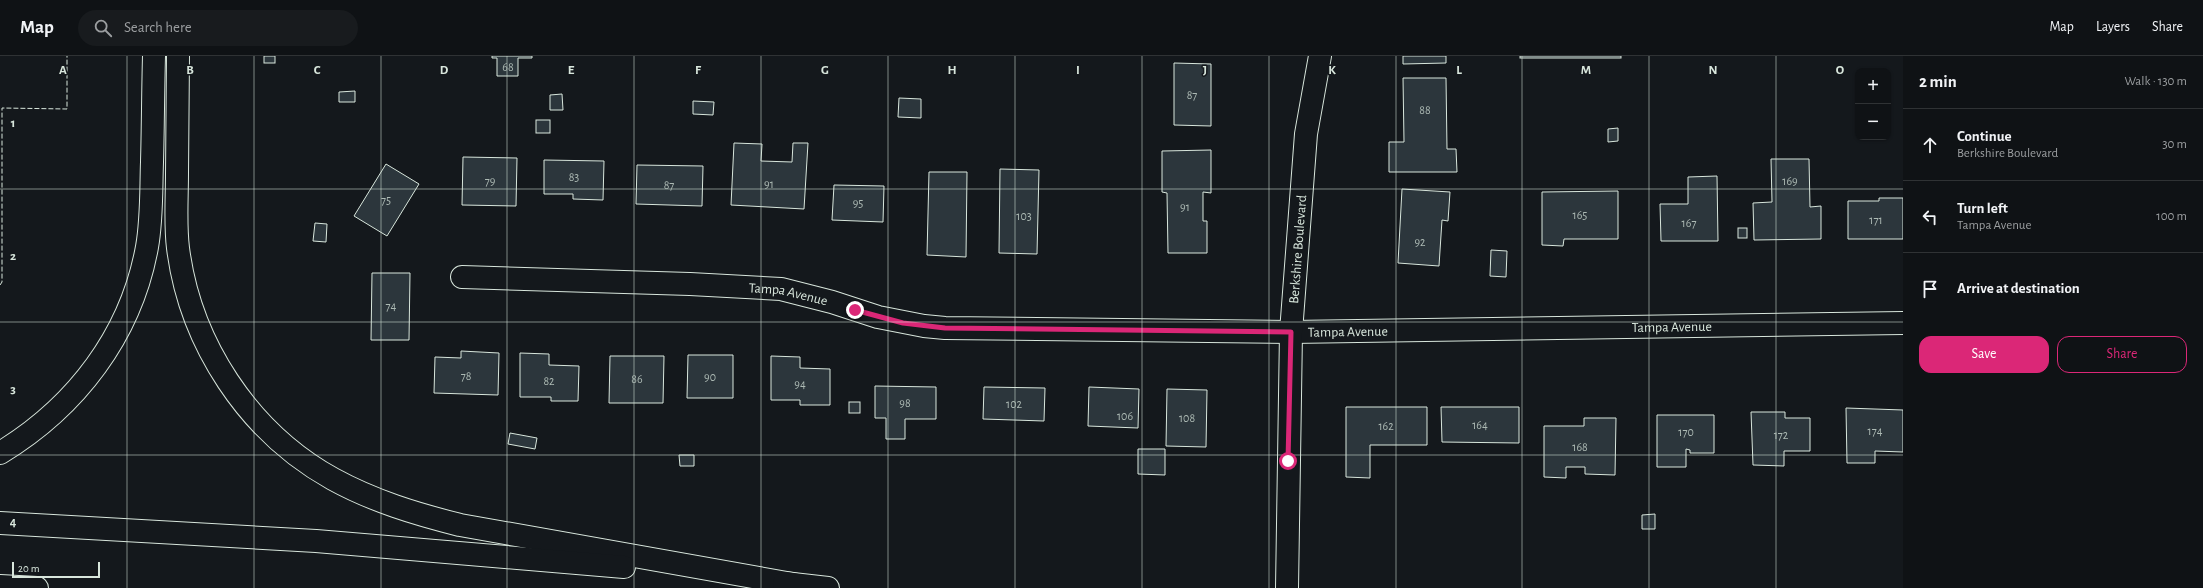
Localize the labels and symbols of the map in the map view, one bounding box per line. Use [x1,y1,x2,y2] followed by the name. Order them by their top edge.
[502,61,514,73] house number: 68
[59,64,67,77] text: A
[186,64,194,77] text: B
[314,64,321,77] text: C
[440,64,449,77] text: D
[568,64,575,77] text: E
[695,64,702,77] text: F
[821,64,829,77] text: G
[947,64,957,77] text: H
[1076,64,1080,77] text: I
[1203,64,1207,77] text: J
[1328,64,1336,77] text: K
[1456,64,1462,77] text: L
[1581,64,1591,77] text: M
[1708,64,1718,77] text: N
[1836,64,1845,77] text: O
[1187,89,1197,101] house number: 87
[1419,104,1431,116] house number: 88
[11,117,15,130] text: 1
[569,171,579,183] house number: 83
[485,175,496,187] house number: 79
[1782,175,1798,187] house number: 169
[764,178,774,190] house number: 91
[664,179,674,191] house number: 87
[381,194,391,206] house number: 75
[1287,194,1309,304] street label: Berkshire Boulevard
[853,197,863,209] house number: 95
[1180,201,1190,213] house number: 91
[1573,209,1587,221] house number: 165
[1016,210,1032,222] house number: 103
[1869,214,1883,226] house number: 171
[1682,217,1696,229] house number: 167
[1414,236,1426,248] house number: 92
[10,250,16,263] text: 2
[748,281,829,309] street label: Tampa Avenue
[386,300,397,312] house number: 74
[846,301,864,319] route end
[1631,320,1712,335] street label: Tampa Avenue
[1308,325,1388,340] street label: Tampa Avenue
[461,370,472,382] house number: 78
[704,371,716,383] house number: 90
[631,373,643,385] house number: 86
[543,375,555,387] house number: 82
[794,378,806,390] house number: 94
[10,383,16,396] text: 3
[899,397,911,409] house number: 98
[1006,398,1022,410] house number: 102
[1117,410,1133,422] house number: 106
[1179,412,1195,424] house number: 108
[1472,419,1488,431] house number: 164
[1378,420,1394,432] house number: 162
[1868,425,1883,437] house number: 174
[1678,426,1694,438] house number: 170
[1774,429,1789,441] house number: 172
[1572,441,1588,453] house number: 168
[1279,452,1297,470] route start
[10,516,17,529] text: 4
[12,560,100,579] scale bar

